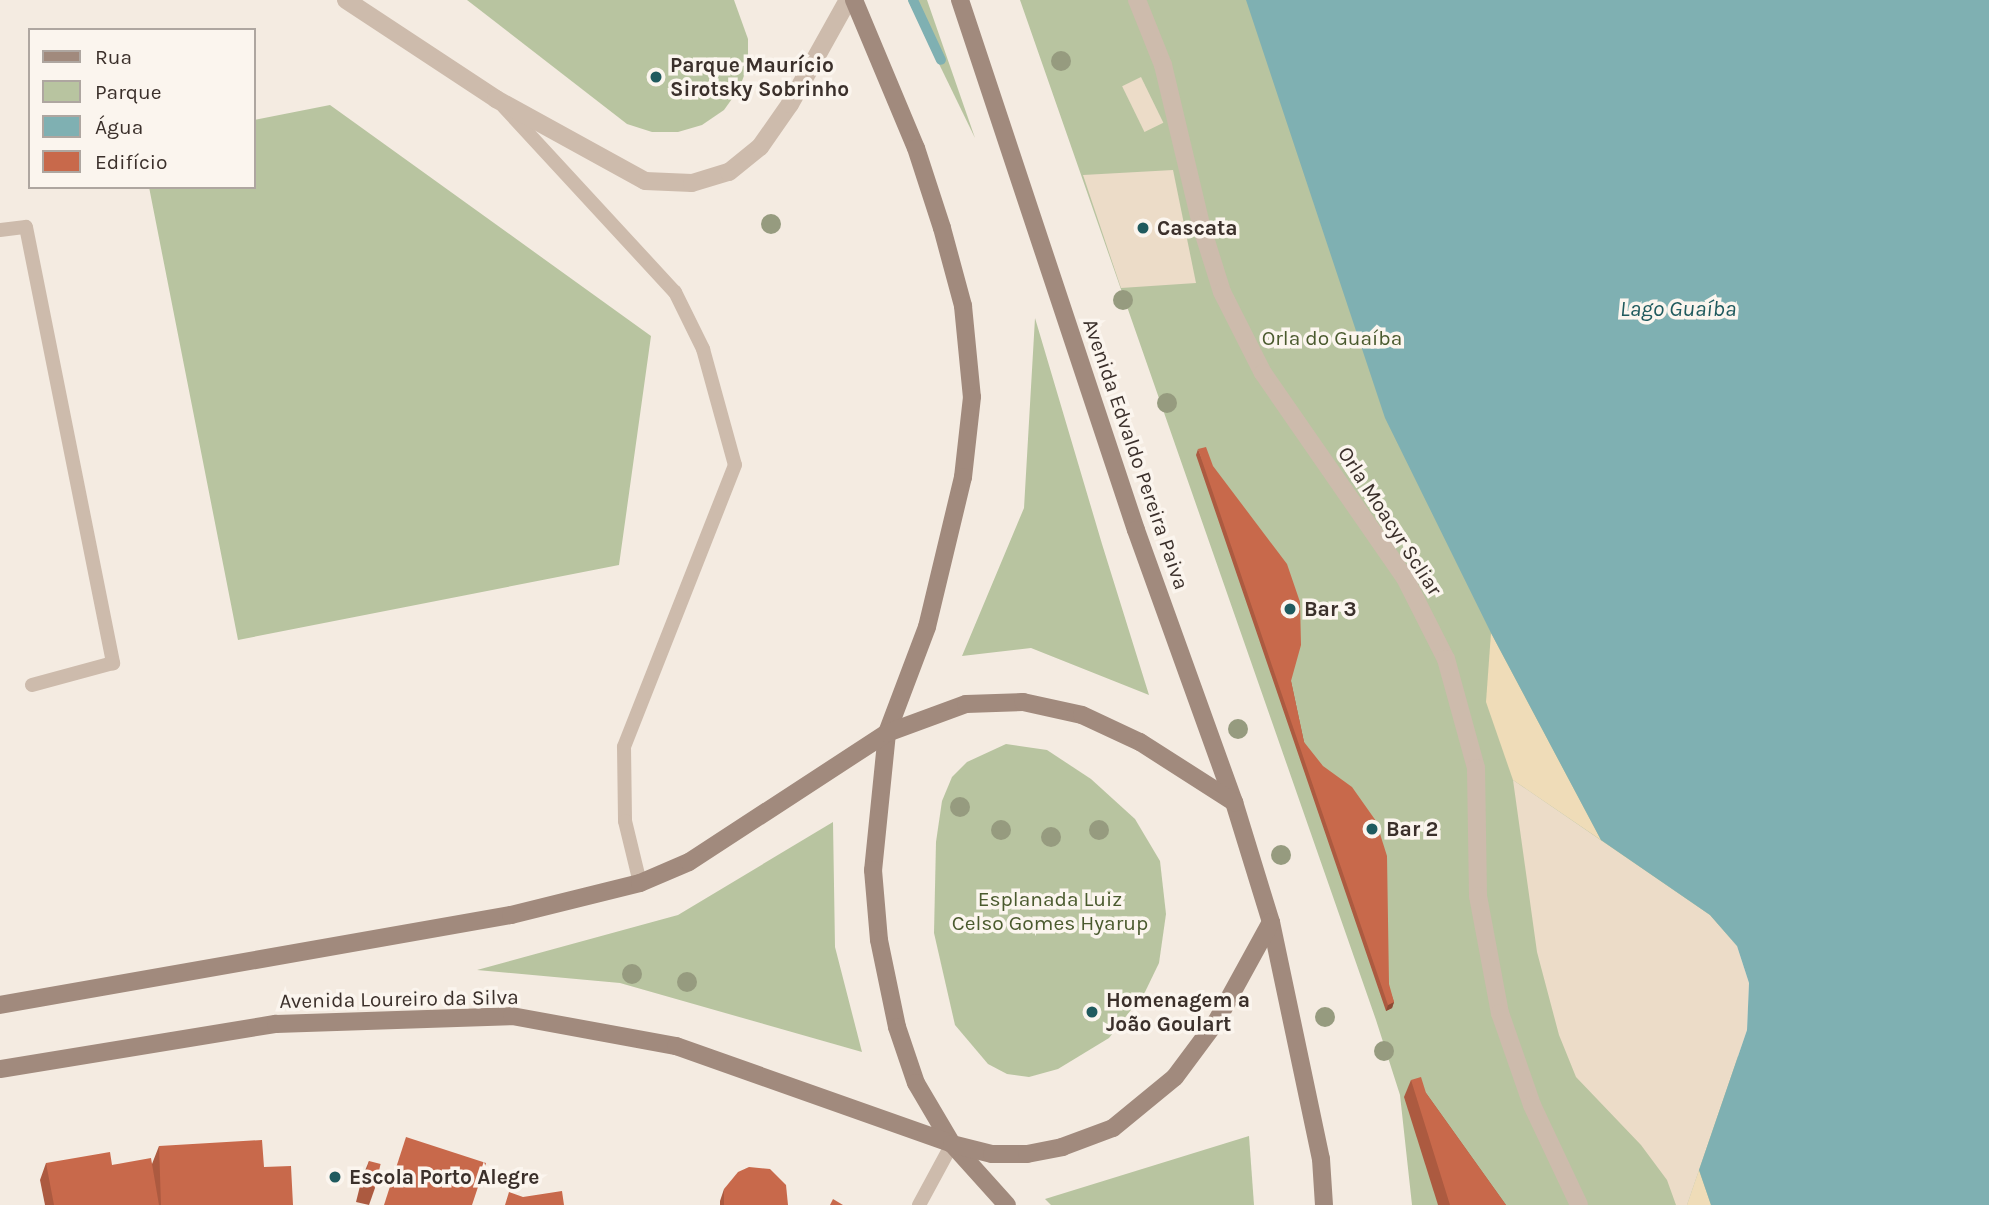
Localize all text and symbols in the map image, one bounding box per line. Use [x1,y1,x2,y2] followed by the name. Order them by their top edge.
[28,28,256,189] legend
[95,45,132,69] text: Rua
[670,52,849,102] place label: Parque Maurício Sirotsky Sobrinho
[648,69,664,85] marker: Parque Maurício Sirotsky Sobrinho
[95,80,162,104] text: Parque
[95,115,143,139] text: Água
[95,150,168,174] text: Edifício
[1157,215,1238,241] place label: Cascata
[1135,220,1151,236] marker: Cascata
[1620,295,1736,323] water label: Lago Guaíba
[1078,315,1194,593] street label: Avenida Edvaldo Pereira Paiva
[1262,325,1402,351] park label: Orla do Guaíba
[1332,442,1448,600] street label: Orla Moacyr Scliar
[1304,596,1357,622] place label: Bar 3
[1282,601,1298,617] marker: Bar 3
[1386,816,1438,842] place label: Bar 2
[1364,821,1380,837] marker: Bar 2
[952,886,1148,936] park label: Esplanada Luiz Celso Gomes Hyarup
[279,984,519,1014] street label: Avenida Loureiro da Silva
[1106,987,1250,1037] place label: Homenagem a João Goulart
[1084,1004,1100,1020] marker: Homenagem a João Goulart
[349,1164,539,1190] place label: Escola Porto Alegre
[327,1169,343,1185] marker: Escola Porto Alegre

